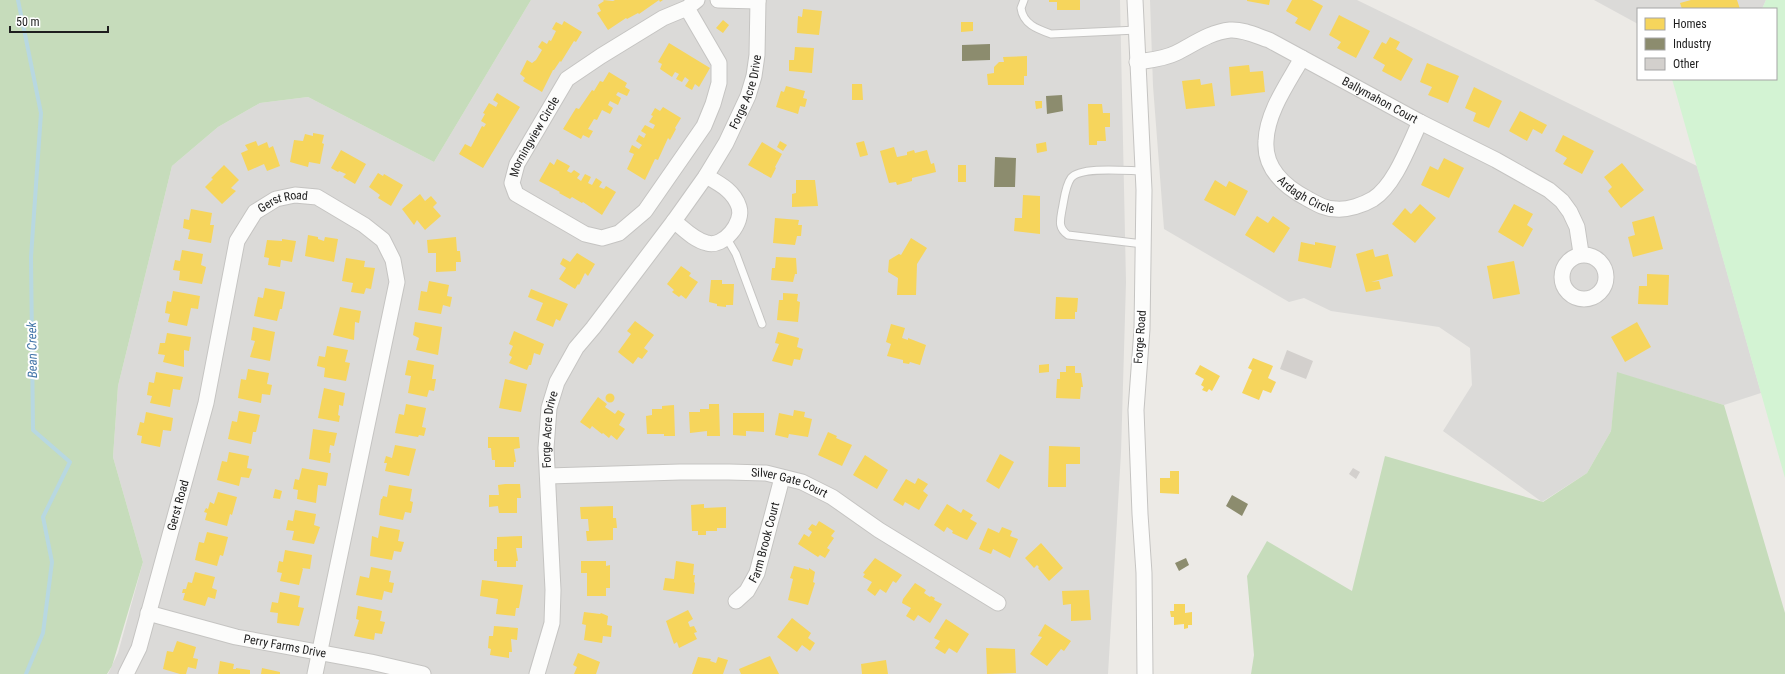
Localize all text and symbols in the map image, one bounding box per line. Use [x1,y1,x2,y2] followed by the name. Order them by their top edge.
[10,8,108,34] scale bar
[1637,8,1777,80] legend
[16,15,40,29] text: 50 m
[1673,17,1707,31] text: Homes
[1673,37,1711,51] text: Industry
[727,54,764,131] street label: Forge Acre Drive
[1673,57,1699,71] text: Other
[1340,74,1421,127] street label: Ballymahon Court
[507,94,562,179] street label: Morningview Circle
[1275,173,1335,216] street label: Ardagh Circle
[255,188,309,215] street label: Gerst Road
[1131,310,1149,364] street label: Forge Road
[24,321,40,378] water label: Bean Creek
[539,389,561,469] street label: Forge Acre Drive
[751,466,830,501] street label: Silver Gate Court
[164,478,192,532] street label: Gerst Road
[746,500,783,585] street label: Farm Brook Court
[243,632,328,661] street label: Perry Farms Drive

